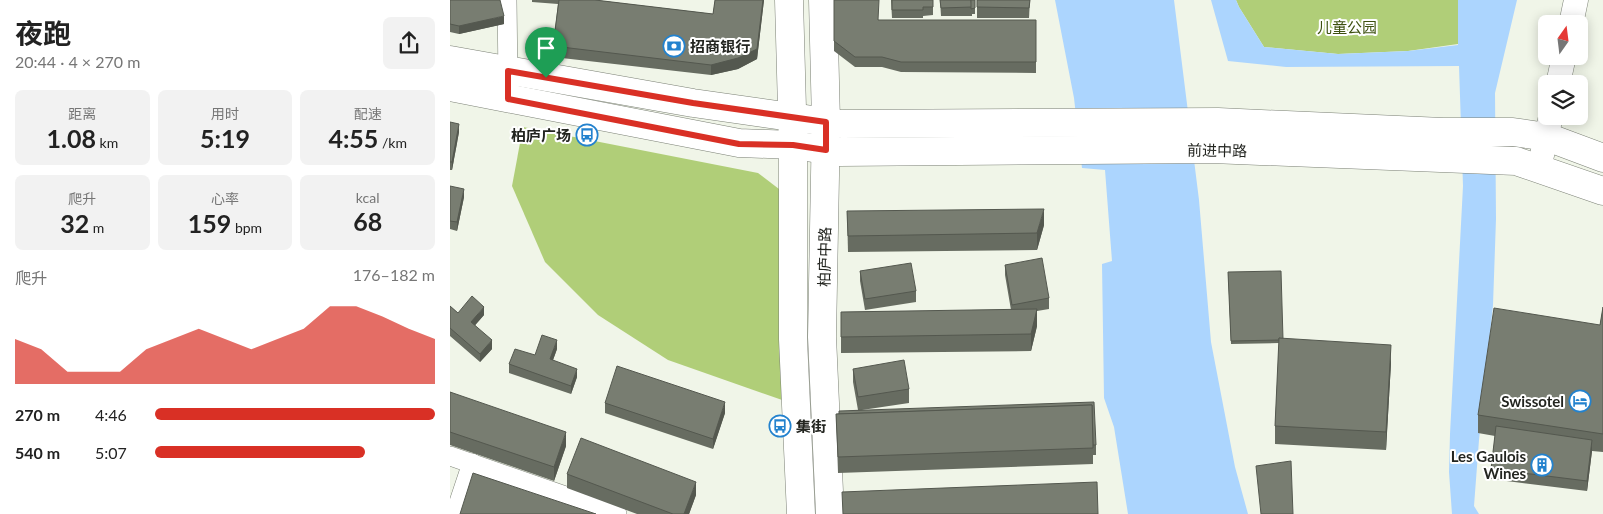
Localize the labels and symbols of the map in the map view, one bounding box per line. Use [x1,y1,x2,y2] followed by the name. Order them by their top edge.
[1538,15,1588,65] north arrow
[1317,18,1377,36] park label: 儿童公园
[525,27,567,78] pin
[662,34,686,58] bank icon: 招商银行
[690,37,750,55] place label: 招商银行
[575,123,599,147] bus stop icon: 柏庐广场
[511,126,571,144] place label: 柏庐广场
[1187,140,1247,160] street label: 前进中路
[814,227,834,287] street label: 柏庐中路
[1568,389,1592,413] hotel icon: Swissotel
[1501,392,1564,410] place label: Swissotel
[768,414,792,438] bus stop icon: 集街
[795,417,826,435] place label: 集街
[1451,447,1526,482] place label: Les Gaulois Wines
[1530,453,1554,477] building icon: Les Gaulois Wines

